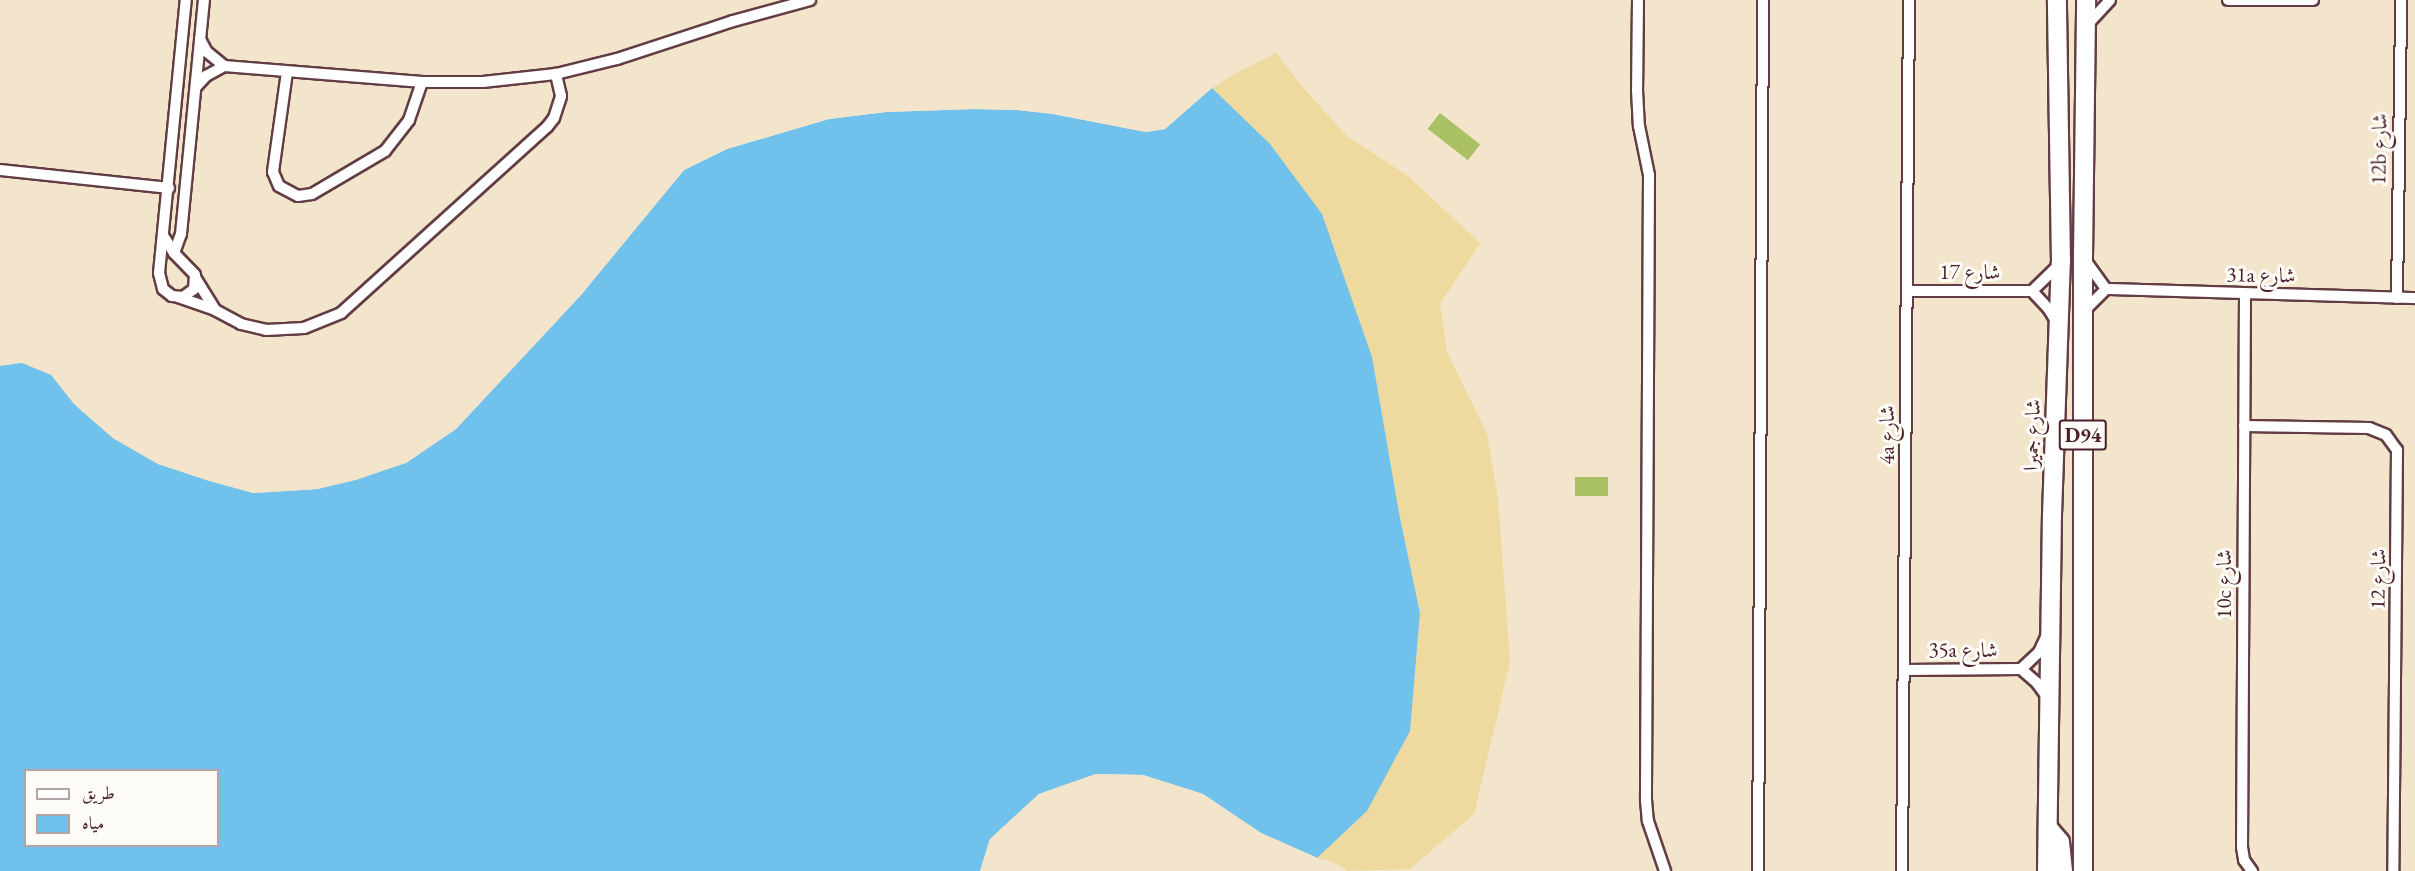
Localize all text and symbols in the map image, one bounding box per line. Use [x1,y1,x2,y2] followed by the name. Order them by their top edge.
[2366,113,2392,185] street label: 12b شارع
[1940,259,2000,285] street label: شارع 17
[2226,262,2296,288] street label: 31a شارع
[2018,399,2046,471] street label: شارع جميرا
[1874,405,1900,465] street label: 4a شارع
[2058,418,2108,452] road number: D94
[2365,548,2391,610] street label: شارع 12
[2211,549,2237,619] street label: 10c شارع
[1928,637,1998,663] street label: 35a شارع
[24,769,219,847] legend
[82,781,115,804] text: طريق
[82,811,104,834] text: مياه

